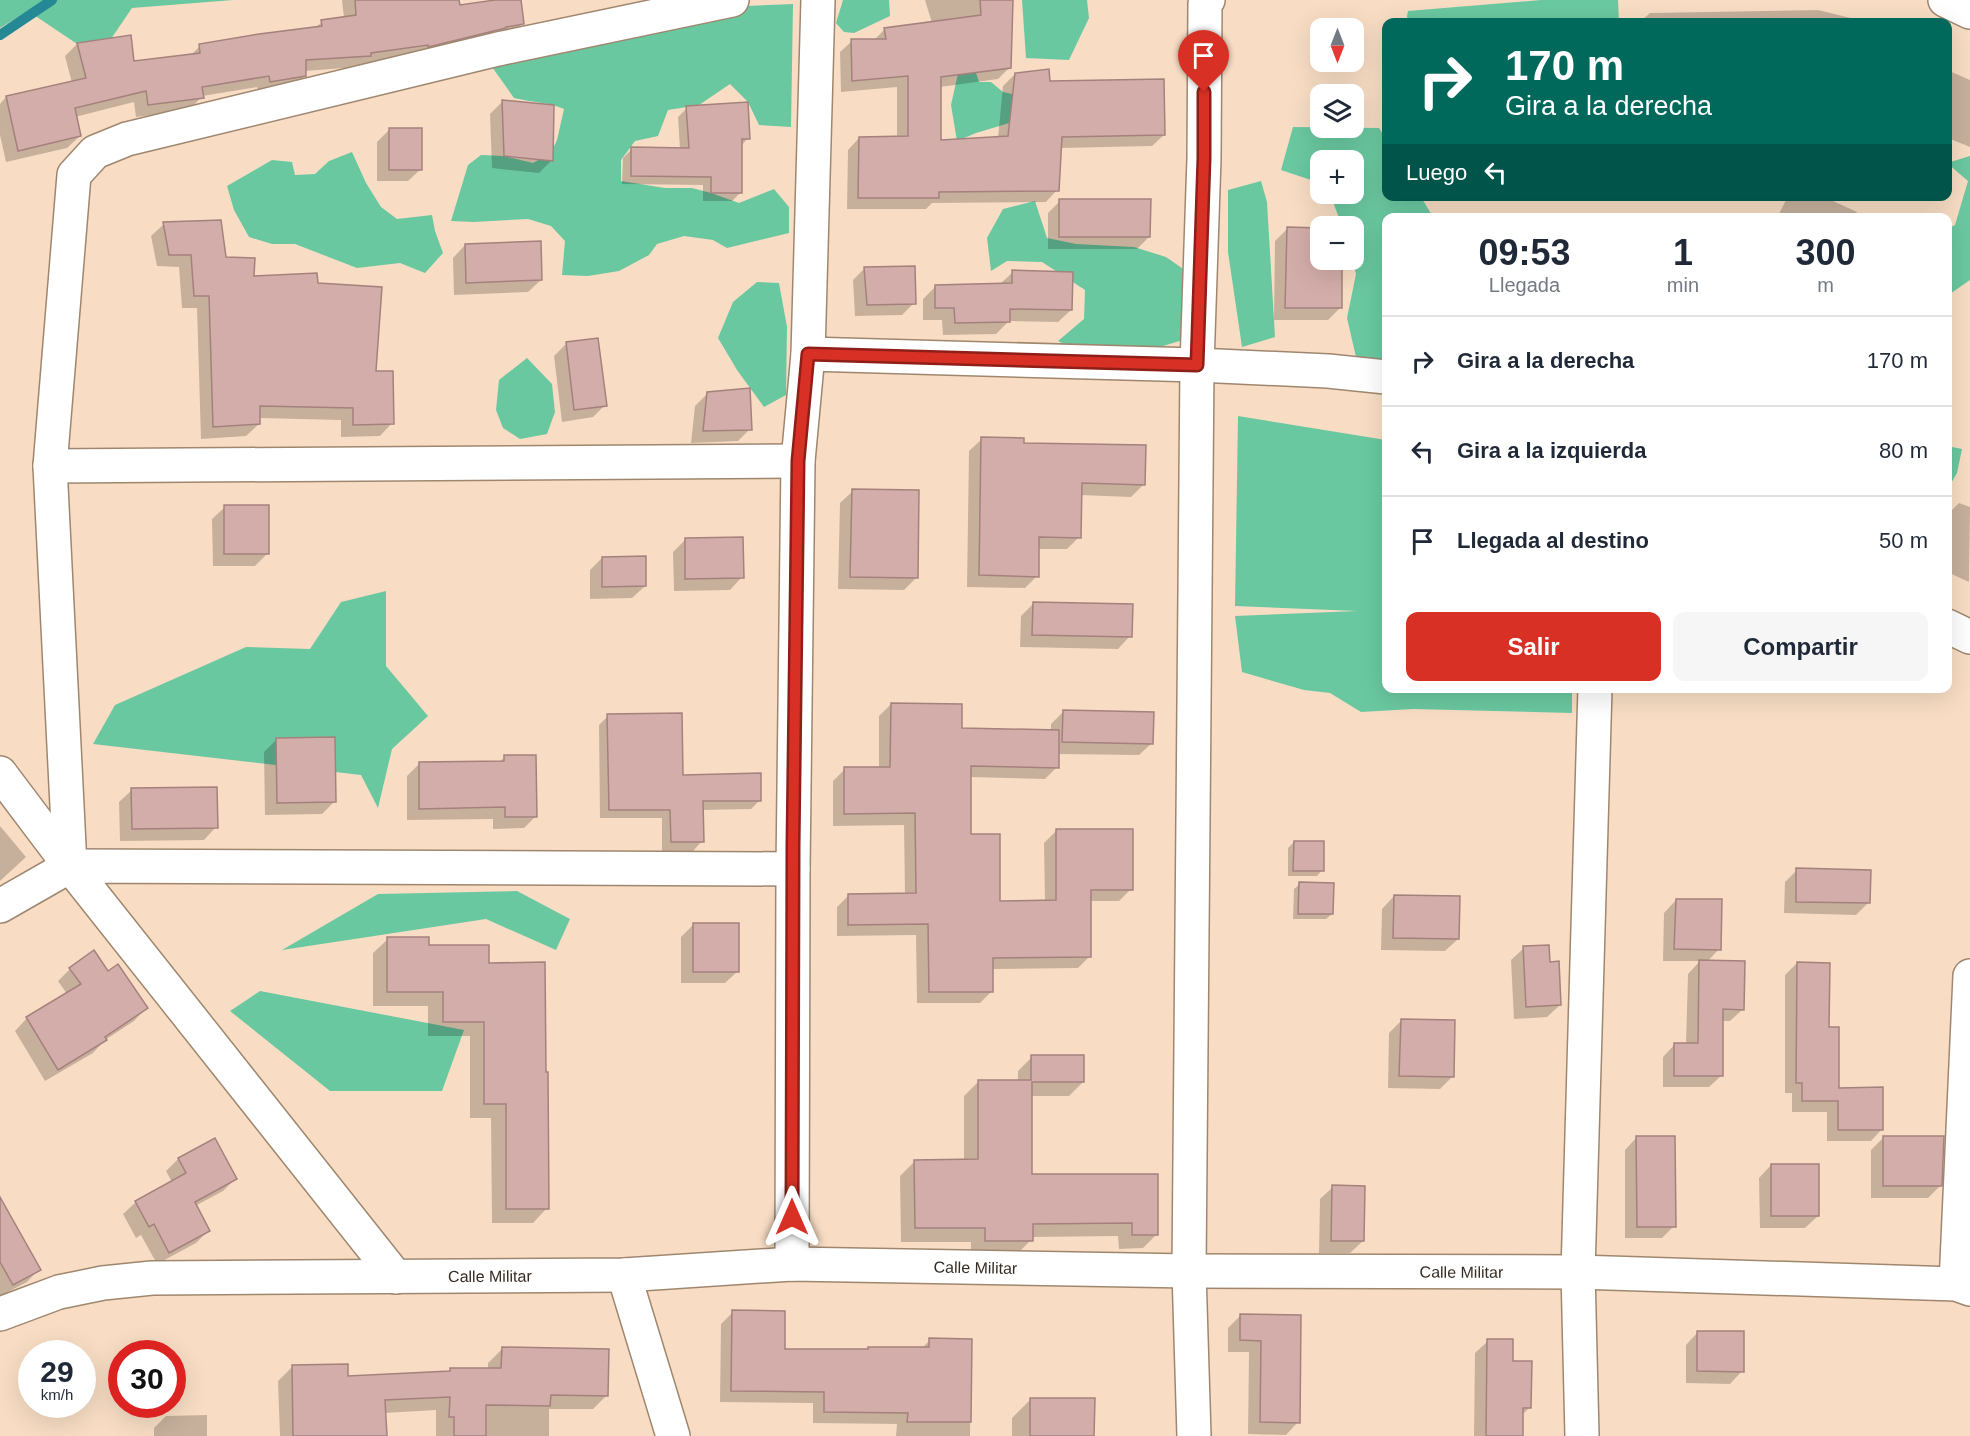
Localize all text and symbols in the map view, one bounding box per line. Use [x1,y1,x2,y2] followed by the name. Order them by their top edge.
[1310,18,1364,72] north arrow
[1310,18,1364,270] map controls
[1178,30,1229,92] pin
[1187,39,1220,72] icon: arrive
[1406,42,1484,120] icon: right
[1505,42,1624,89] text: 170 m
[1310,84,1364,138] button: layers
[1505,91,1712,121] text: Gira a la derecha
[1310,150,1364,204] button: +
[1479,156,1512,189] icon: left
[1406,160,1467,185] text: Luego
[1310,216,1364,270] button: −
[1478,232,1570,273] text: 09:53
[1673,232,1693,273] text: 1
[1795,232,1856,273] text: 300
[1489,274,1560,296] text: Llegada
[1667,274,1699,296] text: min
[1817,274,1834,296] text: m
[1406,345,1439,378] icon: right
[1457,348,1634,373] text: Gira a la derecha
[1867,348,1928,373] text: 170 m
[1406,435,1439,468] icon: left
[1457,438,1647,463] text: Gira a la izquierda
[1879,438,1928,463] text: 80 m
[1406,525,1439,558] icon: arrive
[1457,528,1649,553] text: Llegada al destino
[1879,528,1928,553] text: 50 m
[1406,612,1661,681] button: Salir
[1673,612,1928,681] button: Compartir
[760,1185,824,1249] position arrow
[933,1258,1018,1276] street label: Calle Militar
[1420,1263,1504,1280] street label: Calle Militar
[448,1267,532,1285] street label: Calle Militar
[108,1340,186,1418] speed limit sign: 30
[40,1355,74,1388] text: 29
[41,1386,73,1403] text: km/h

